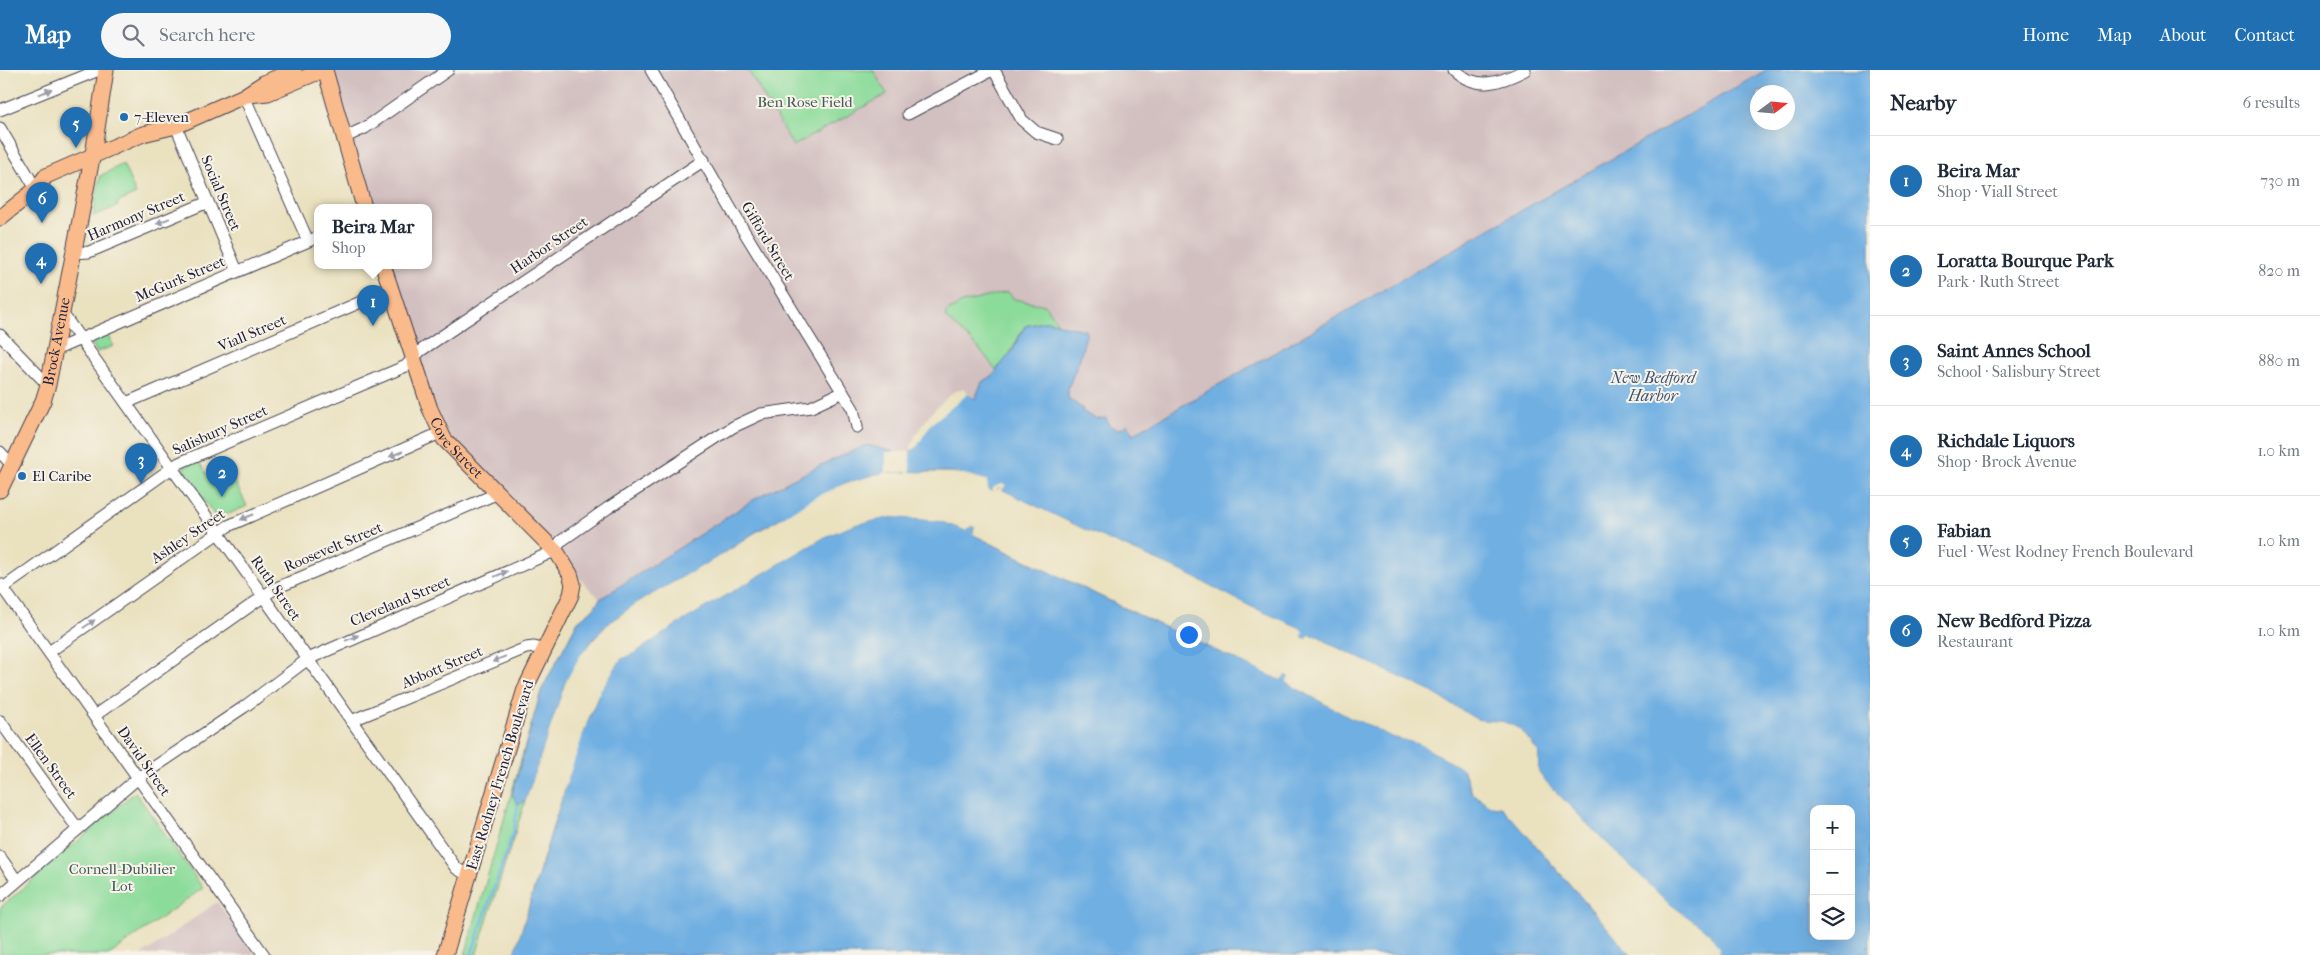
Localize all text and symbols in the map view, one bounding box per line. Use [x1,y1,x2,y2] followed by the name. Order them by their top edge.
[101,13,451,58] search box
[25,21,71,49] text: Map
[119,21,147,49] icon: search
[159,24,255,46] text: Search here
[2022,25,2069,46] text: Home
[2097,25,2132,46] text: Map
[2160,25,2206,46] text: About
[2234,25,2295,46] text: Contact
[1750,85,1795,130] north arrow
[38,88,53,96] one-way arrow
[1890,91,1956,115] text: Nearby
[757,93,854,111] park label: Ben Rose Field
[2242,93,2300,112] text: 6 results
[60,107,92,148] pin: 5
[134,108,189,126] place label: 7-Eleven
[118,111,130,123] marker: 7-Eleven
[197,153,245,234] street label: Social Street
[1937,160,2020,182] text: Beira Mar
[1903,171,1909,190] text: 1
[2260,171,2300,190] text: 730 m
[26,182,58,223] pin: 6
[1937,182,2058,201] text: Shop · Viall Street
[85,187,188,245] street label: Harmony Street
[737,198,799,284] street label: Gifford Street
[314,204,432,269] popup
[507,212,592,278] street label: Harbor Street
[332,216,414,238] text: Beira Mar
[155,217,170,225] one-way arrow
[332,238,366,257] text: Shop
[25,243,57,284] pin: 4
[1937,250,2114,272] text: Loratta Bourque Park
[132,252,228,306] street label: McGurk Street
[1902,261,1910,280] text: 2
[2258,261,2300,280] text: 820 m
[1937,272,2060,291] text: Park · Ruth Street
[357,285,389,326] pin: 1
[39,295,74,387] street label: Brock Avenue
[214,310,289,356] street label: Viall Street
[1937,340,2091,362] text: Saint Annes School
[1903,351,1909,370] text: 3
[2258,351,2300,370] text: 880 m
[1937,362,2101,381] text: School · Salisbury Street
[1610,368,1697,405] water label: New Bedford Harbor
[170,401,271,459] street label: Salisbury Street
[426,414,487,483] street label: Cove Street
[1937,430,2075,452] text: Richdale Liquors
[1901,441,1911,460] text: 4
[2257,441,2300,460] text: 1.0 km
[125,443,157,484] pin: 3
[389,450,403,458] one-way arrow
[1937,452,2077,471] text: Shop · Brock Avenue
[206,456,238,497] pin: 2
[32,467,92,485] place label: El Caribe
[16,470,28,482] marker: El Caribe
[147,504,229,568] street label: Ashley Street
[239,514,254,522] one-way arrow
[281,518,386,576] street label: Roosevelt Street
[1937,520,1991,542] text: Fabian
[1903,531,1909,550] text: 5
[2257,531,2300,550] text: 1.0 km
[1937,542,2193,561] text: Fuel · West Rodney French Boulevard
[247,552,305,625] street label: Ruth Street
[494,570,508,578] one-way arrow
[347,572,453,630] street label: Cleveland Street
[1937,610,2091,632] text: New Bedford Pizza
[82,619,95,629] one-way arrow
[1902,621,1910,640] text: 6
[2257,621,2300,640] text: 1.0 km
[1176,622,1202,648] your location
[1937,632,2013,651] text: Restaurant
[345,634,359,642] one-way arrow
[398,642,486,693] street label: Abbott Street
[491,656,506,664] one-way arrow
[462,677,538,872] street label: East Rodney French Boulevard
[113,723,175,800] street label: David Street
[21,730,81,803] street label: Ellen Street
[1810,805,1855,940] map controls
[1810,805,1855,850] button: +
[1810,850,1855,895] button: −
[69,860,176,895] park label: Cornell-Dubilier Lot
[1810,895,1855,940] button: layers

